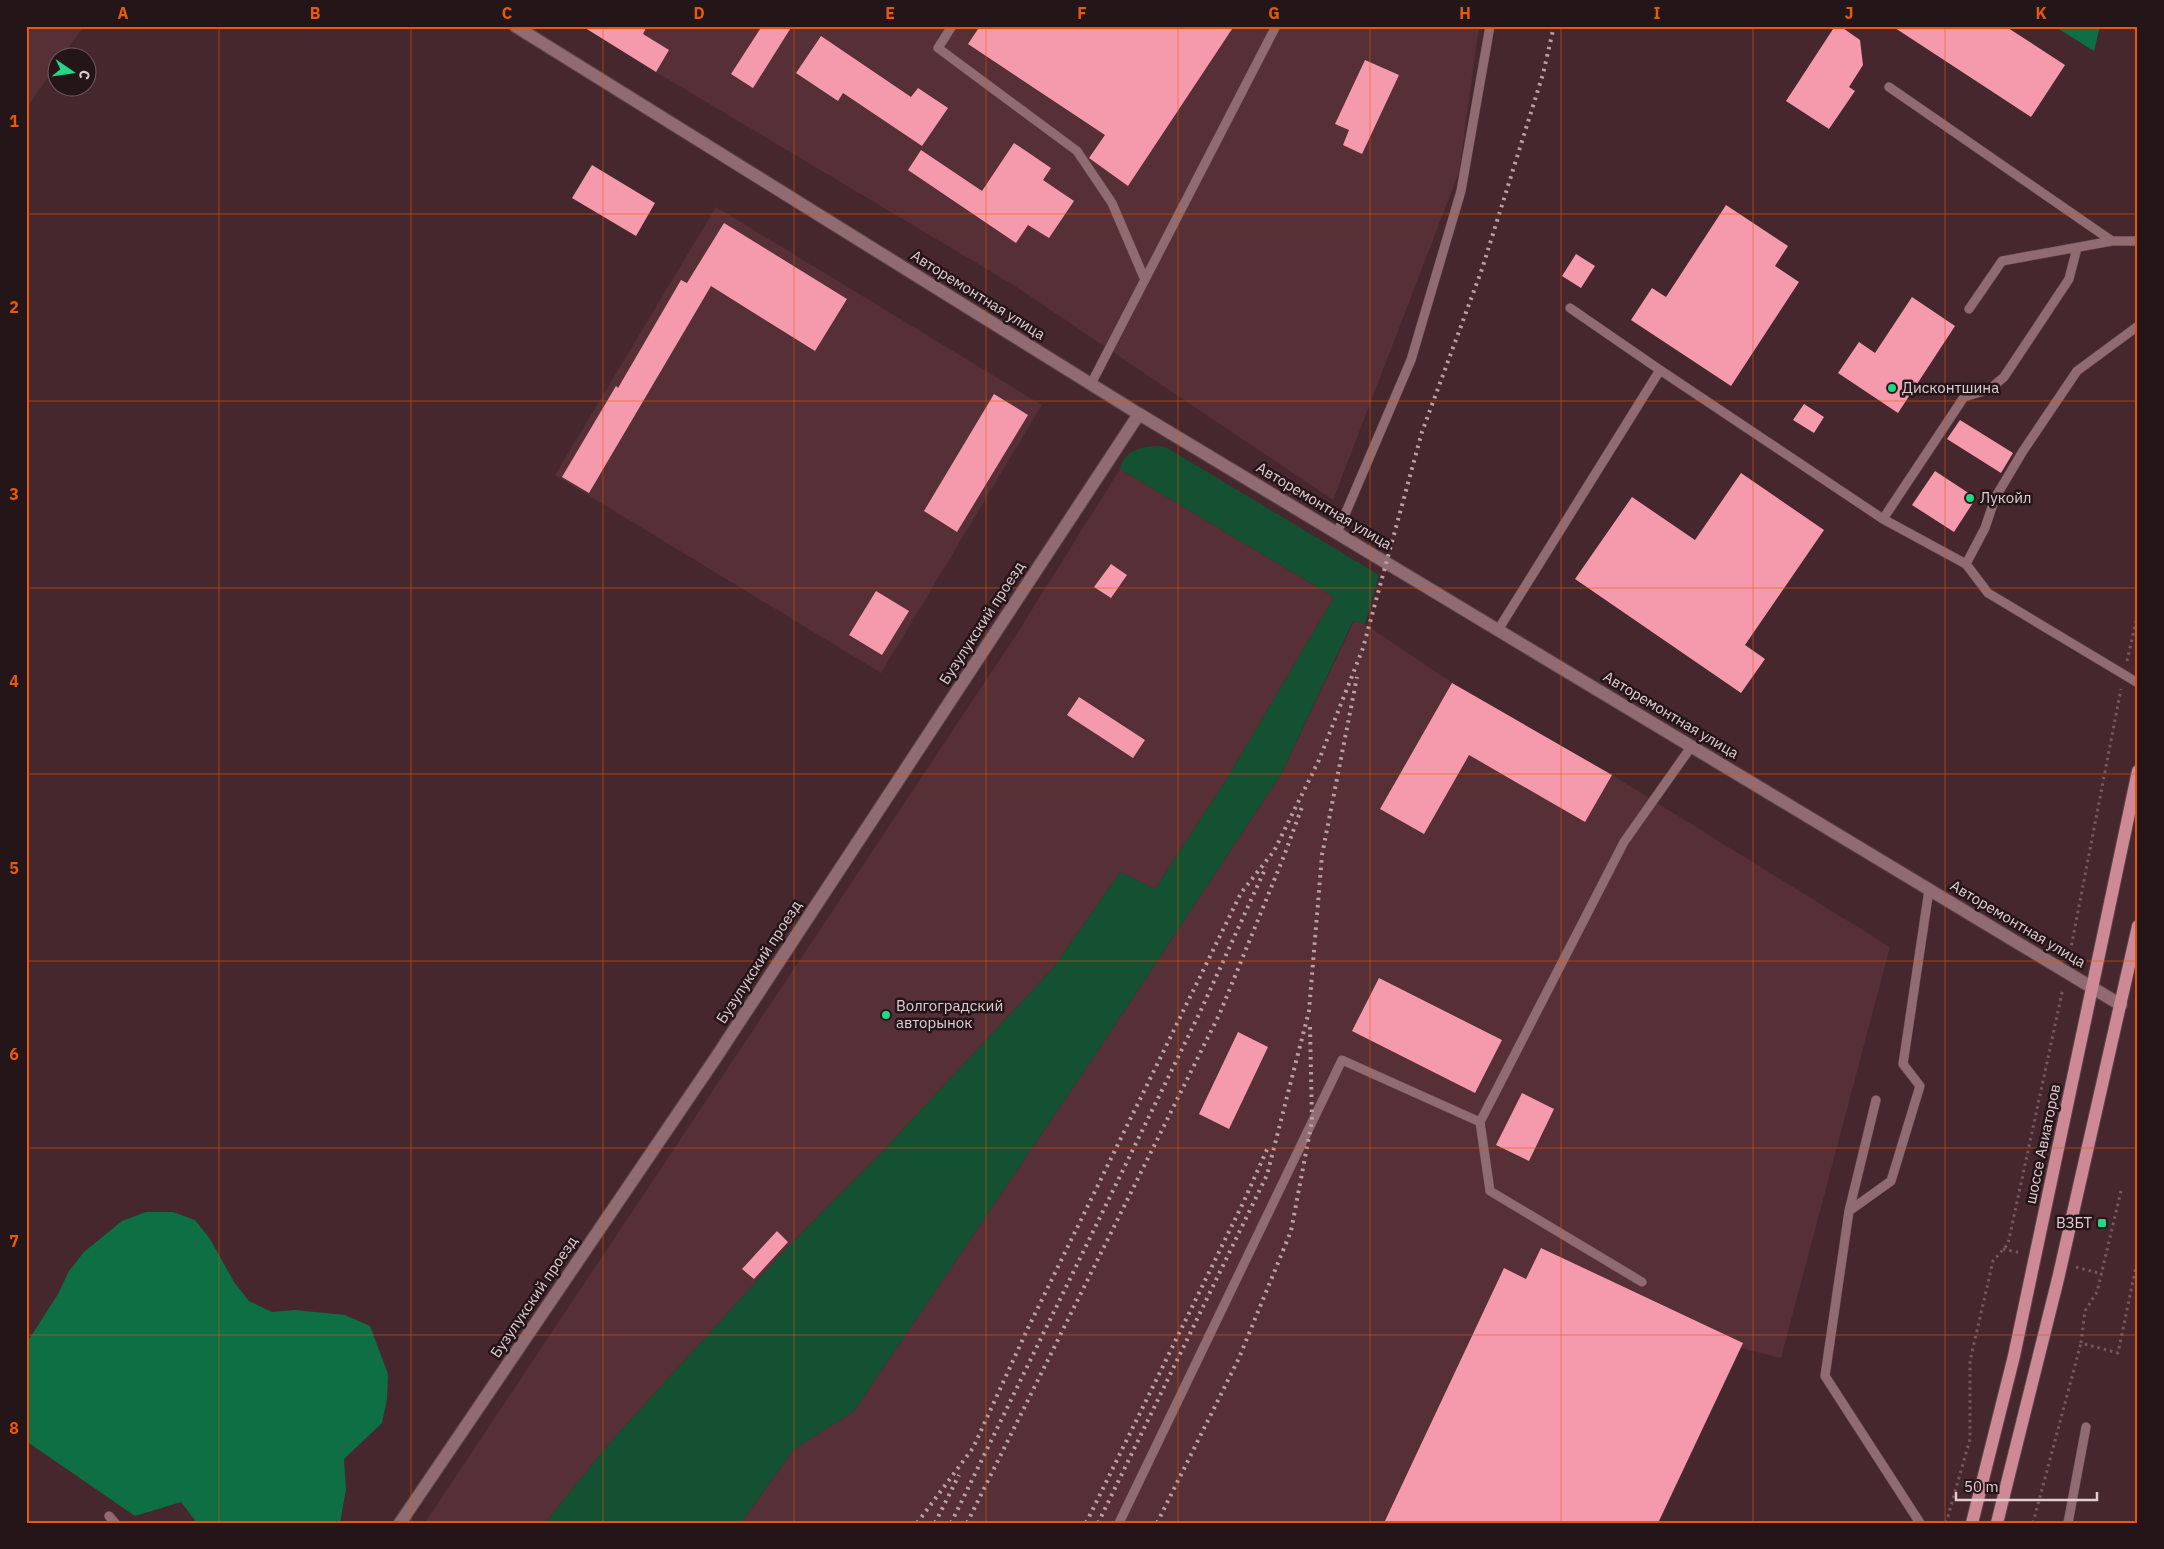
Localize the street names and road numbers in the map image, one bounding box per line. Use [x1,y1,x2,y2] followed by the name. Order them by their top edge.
[908,246,1049,344] street label: Авторемонтная улица
[1253,458,1395,554] street label: Авторемонтная улица
[935,558,1028,688] street label: Бузулукский проезд
[1600,667,1742,763] street label: Авторемонтная улица
[1947,876,2089,972] street label: Авторемонтная улица
[712,897,805,1027] street label: Бузулукский проезд
[2021,1082,2065,1206] street label: шоссе Авиаторов
[486,1232,581,1361] street label: Бузулукский проезд

